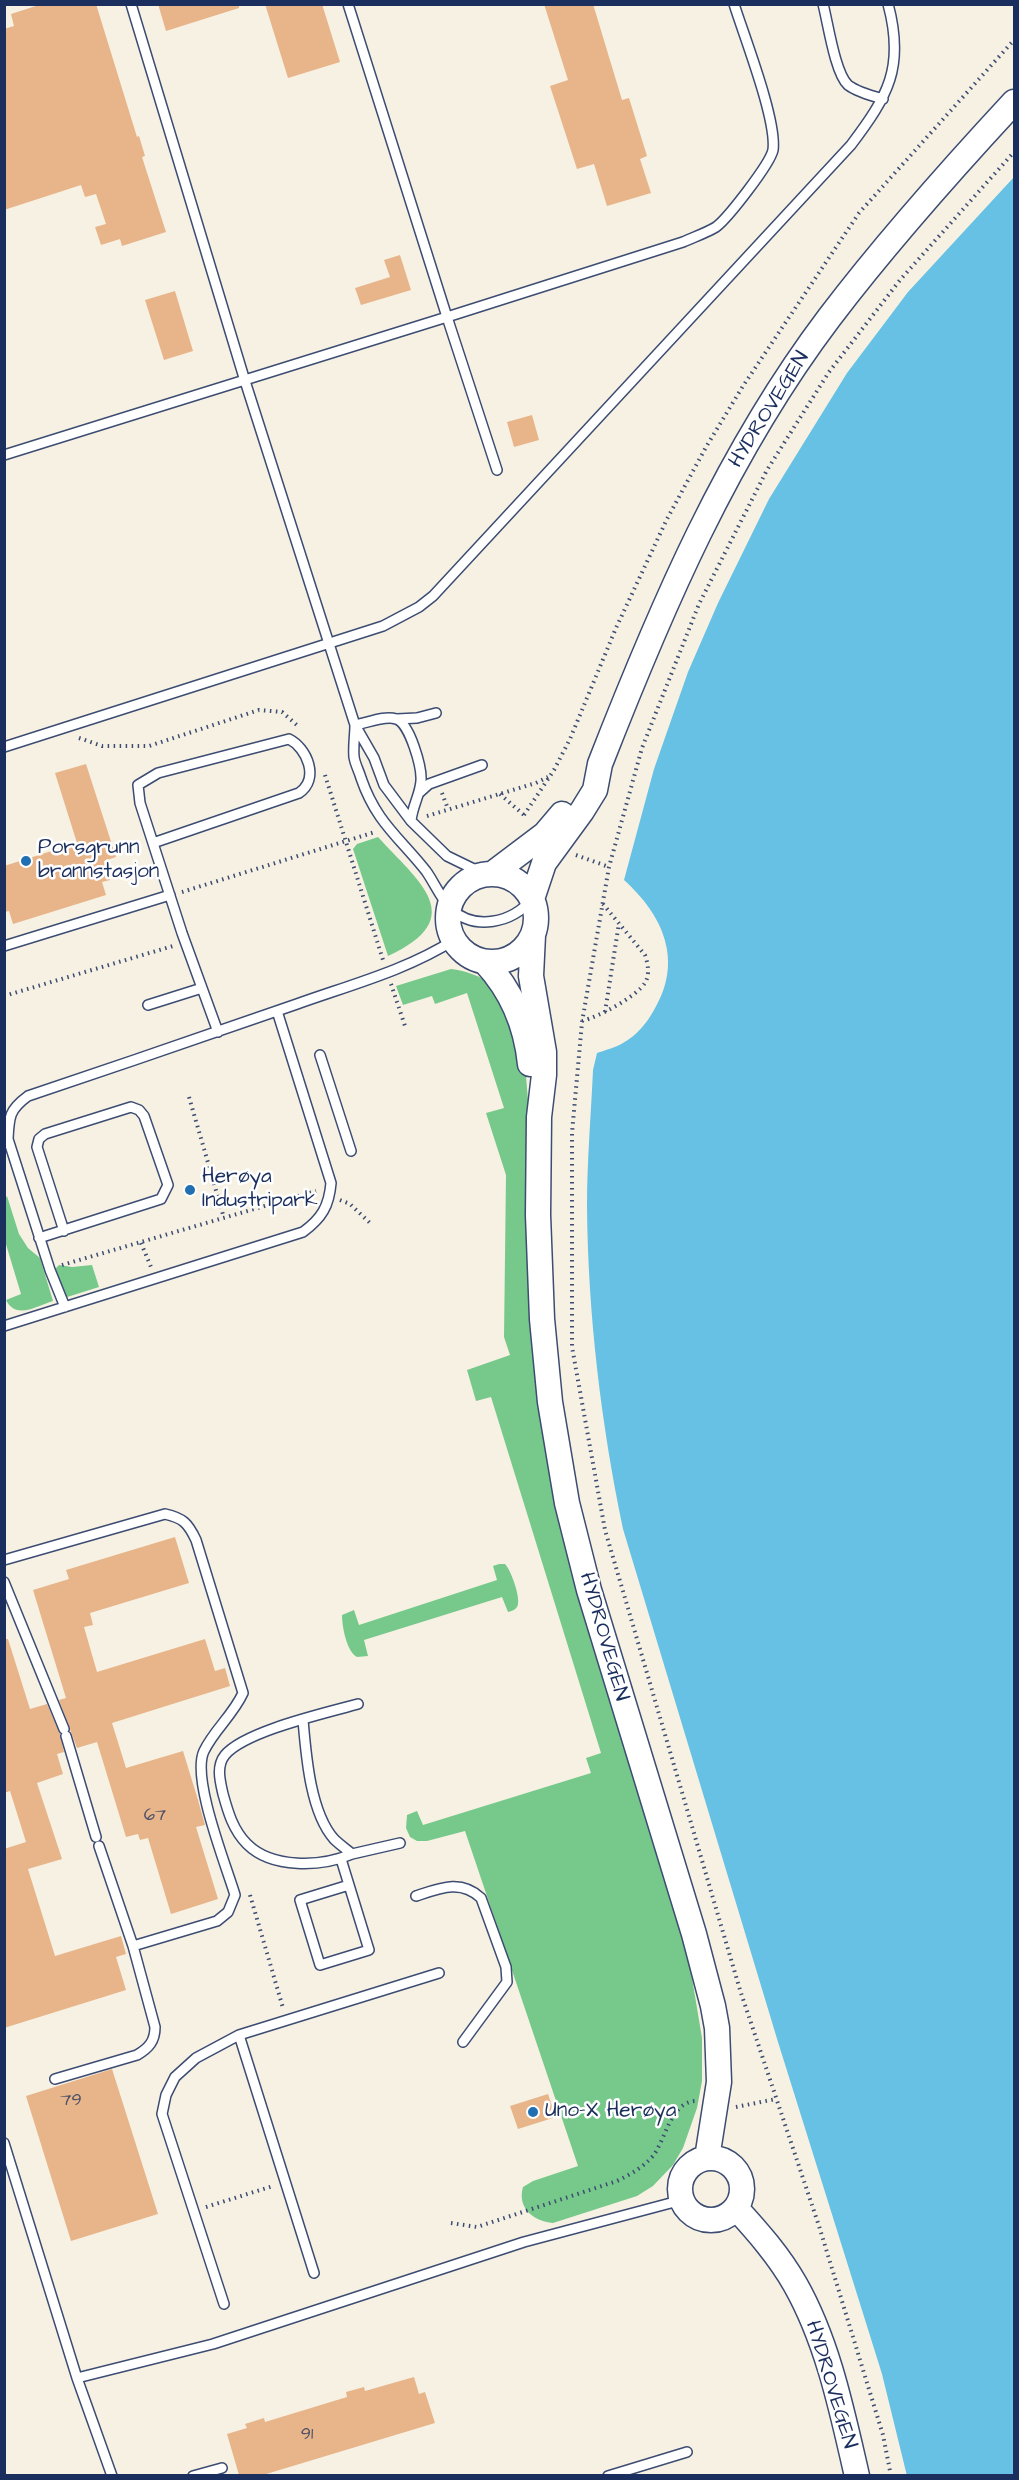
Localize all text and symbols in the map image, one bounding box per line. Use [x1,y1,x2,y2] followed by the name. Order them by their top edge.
[724,347,816,473] street label: HYDROVEGEN
[38,836,159,886] place label: Porsgrunn brannstasjon
[19,854,33,868] marker: Porsgrunn brannstasjon
[202,1165,318,1215] place label: Herøya Industripark
[183,1183,197,1197] marker: Herøya Industripark
[573,1570,633,1704] street label: HYDROVEGEN
[144,1805,166,1827] house number: 67
[60,2090,82,2112] house number: 79
[545,2099,676,2125] place label: Uno-X Herøya
[526,2105,540,2119] marker: Uno-X Herøya
[799,2318,861,2452] street label: HYDROVEGEN
[301,2424,313,2446] house number: 91

